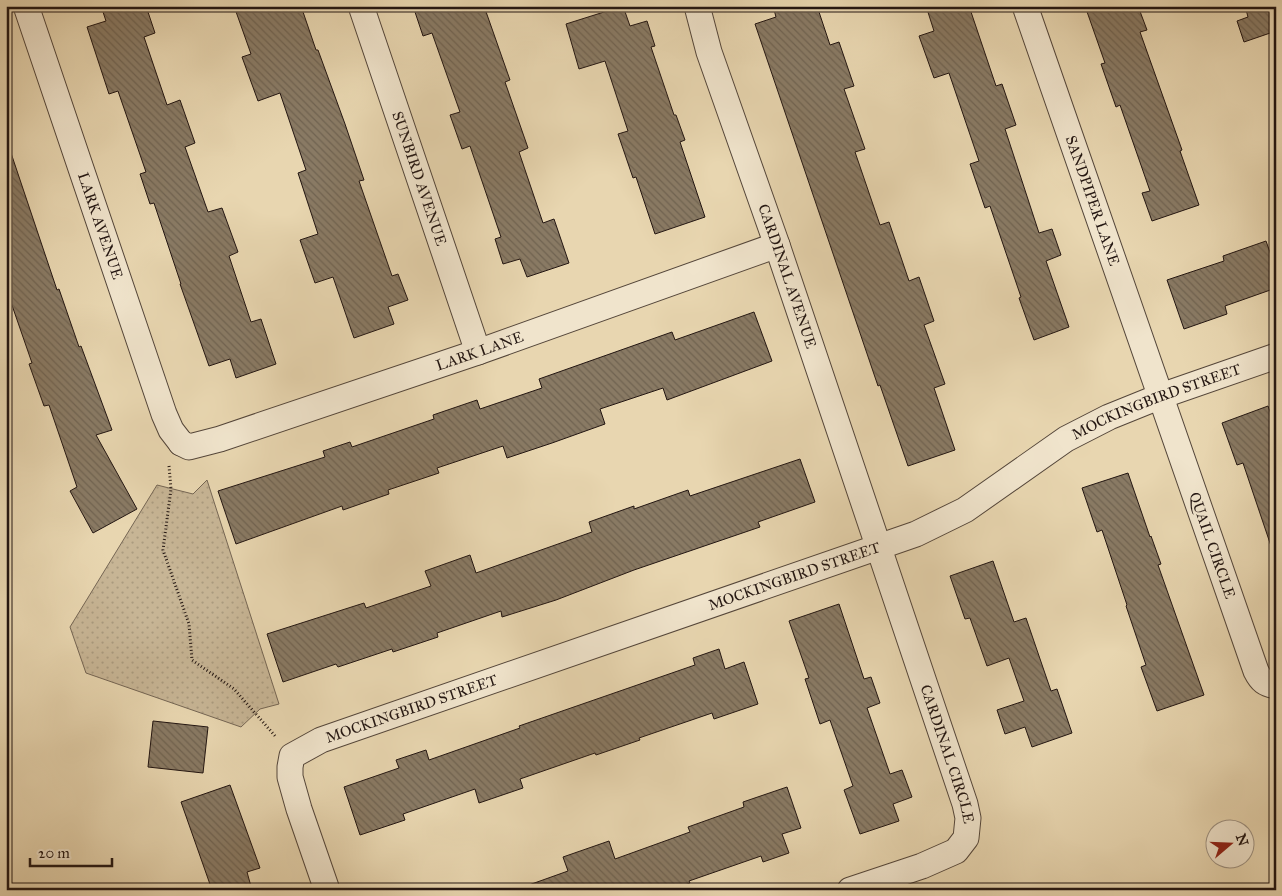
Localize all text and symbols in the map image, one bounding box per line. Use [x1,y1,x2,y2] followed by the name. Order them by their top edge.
[388,109,450,248] street label: SUNBIRD AVENUE
[1062,133,1124,268] street label: SANDPIPER LANE
[74,170,127,282] street label: LARK AVENUE
[754,202,820,351] street label: CARDINAL AVENUE
[434,327,526,375] street label: LARK LANE
[1069,360,1243,444] street label: MOCKINGBIRD STREET
[1186,490,1239,601] street label: QUAIL CIRCLE
[706,538,883,614] street label: MOCKINGBIRD STREET
[323,671,500,747] street label: MOCKINGBIRD STREET
[916,682,978,825] street label: CARDINAL CIRCLE
[1204,818,1254,868] north arrow
[1232,832,1252,848] text: N
[30,836,112,868] scale bar
[38,844,70,862] text: 20 m

